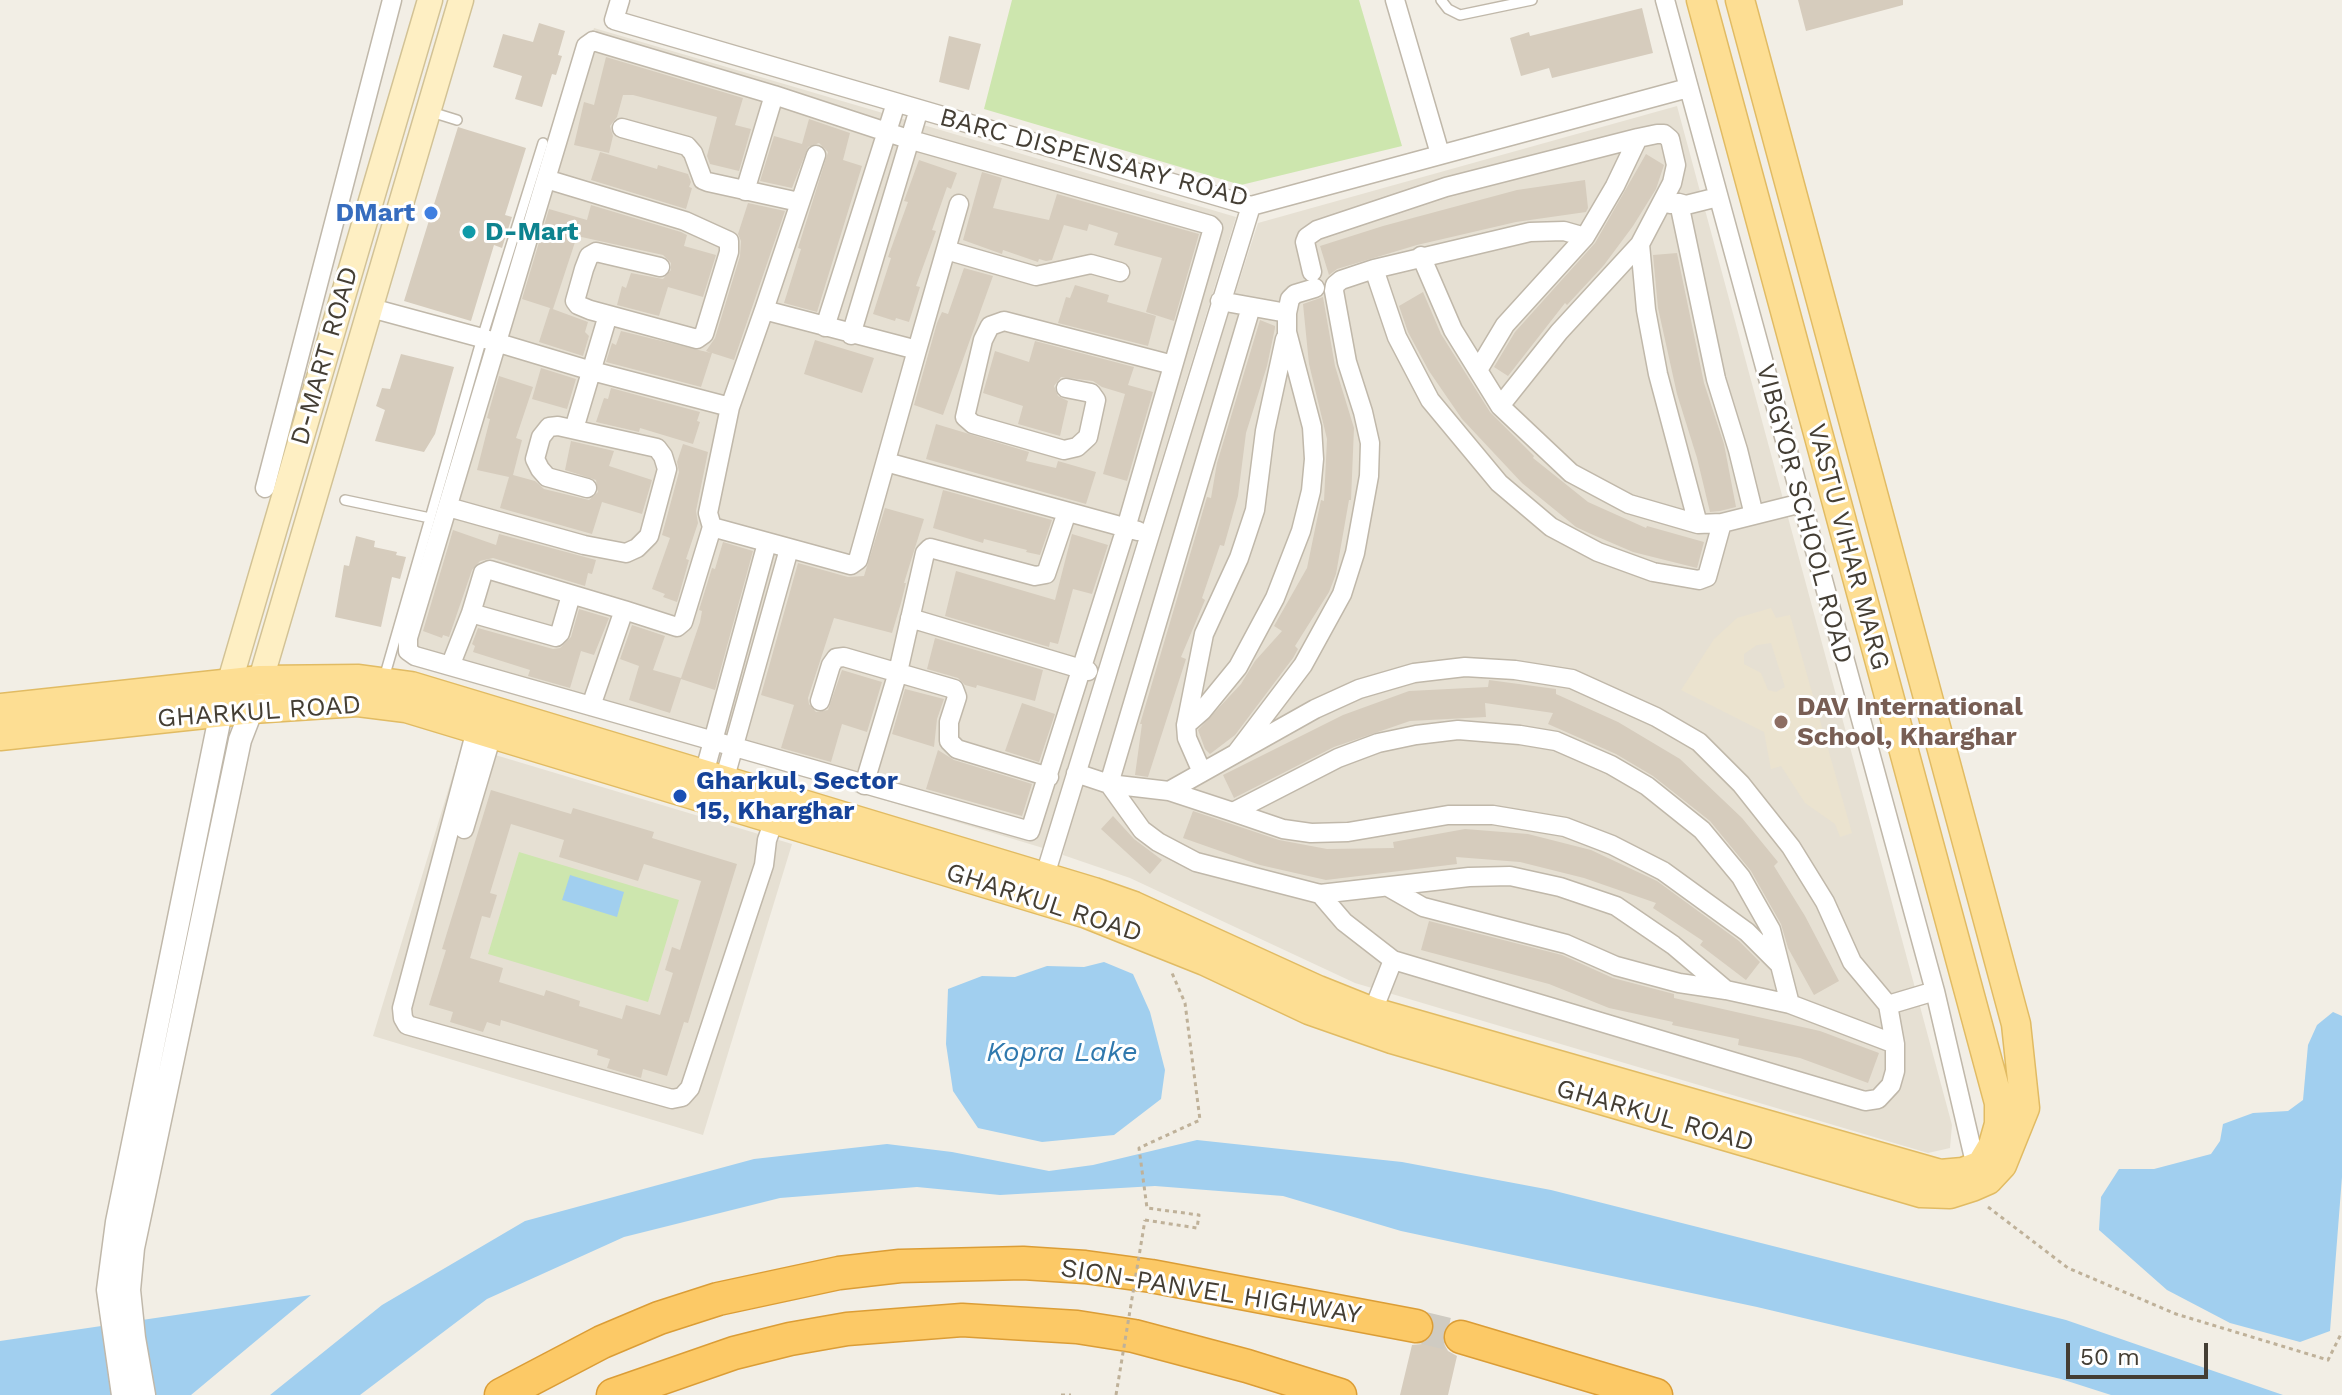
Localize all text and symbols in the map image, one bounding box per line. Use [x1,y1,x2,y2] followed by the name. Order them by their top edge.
[936,102,1252,214] street label: BARC DISPENSARY ROAD
[335,197,415,229] place label: DMart
[422,204,440,222] marker: DMart
[485,216,578,248] place label: D-Mart
[460,223,478,241] marker: D-Mart
[285,263,365,449] street label: D-MART ROAD
[1749,361,1859,667] street label: VIBGYOR SCHOOL ROAD
[1800,421,1896,673] street label: VASTU VIHAR MARG
[156,689,362,735] street label: GHARKUL ROAD
[1797,691,2023,752] place label: DAV International School, Kharghar
[1772,713,1790,731] marker: DAV International School, Kharghar
[696,765,898,826] place label: Gharkul, Sector 15, Kharghar
[671,787,689,805] marker: Gharkul, Sector 15, Kharghar
[942,857,1146,949] street label: GHARKUL ROAD
[986,1036,1138,1070] water label: Kopra Lake
[1553,1073,1757,1159] street label: GHARKUL ROAD
[1059,1253,1363,1331] street label: SION-PANVEL HIGHWAY
[2070,1327,2212,1377] scale bar
[2080,1343,2140,1371] text: 50 m

